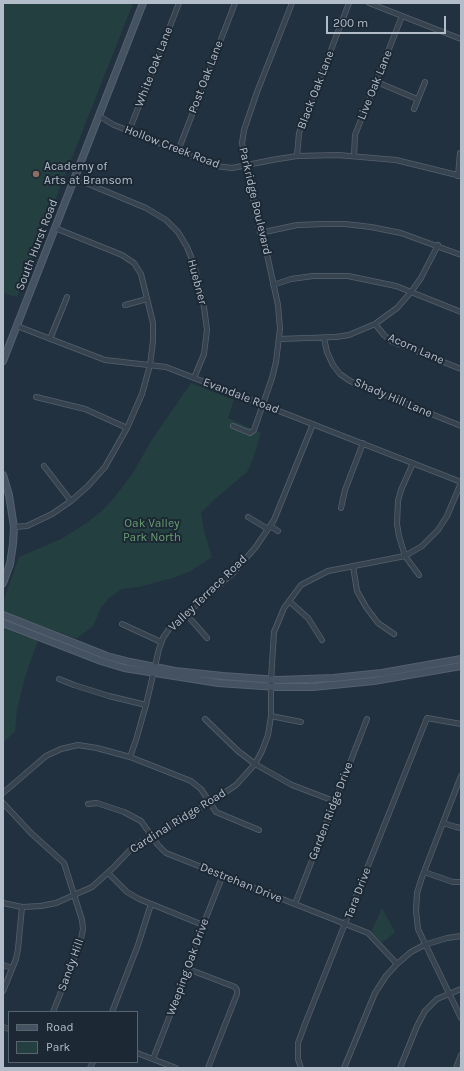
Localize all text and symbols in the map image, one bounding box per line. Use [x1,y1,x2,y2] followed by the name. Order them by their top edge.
[328,8,448,34] scale bar
[333,16,368,30] text: 200 m
[132,25,176,109] street label: White Oak Lane
[186,39,226,115] street label: Post Oak Lane
[354,48,396,122] street label: Live Oak Lane
[294,49,338,131] street label: Black Oak Lane
[122,122,222,172] street label: Hollow Creek Road
[236,146,274,256] street label: Parkridge Boulevard
[44,160,133,188] place label: Academy of Arts at Bransom
[31,169,41,179] marker: Academy of Arts at Bransom
[13,197,61,293] street label: South Hurst Road
[184,258,210,306] street label: Huebner
[386,330,446,368] street label: Acorn Lane
[201,375,281,417] street label: Evandale Road
[352,375,434,421] street label: Shady Hill Lane
[123,517,181,545] park label: Oak Valley Park North
[166,552,250,634] street label: Valley Terrace Road
[306,760,356,862] street label: Garden Ridge Drive
[127,786,229,856] street label: Cardinal Ridge Road
[198,860,284,906] street label: Destrehan Drive
[342,865,374,921] street label: Tara Drive
[164,917,212,1017] street label: Weeping Oak Drive
[55,937,87,993] street label: Sandy Hill
[8,1011,138,1063] legend
[46,1020,74,1034] text: Road
[46,1040,70,1054] text: Park

